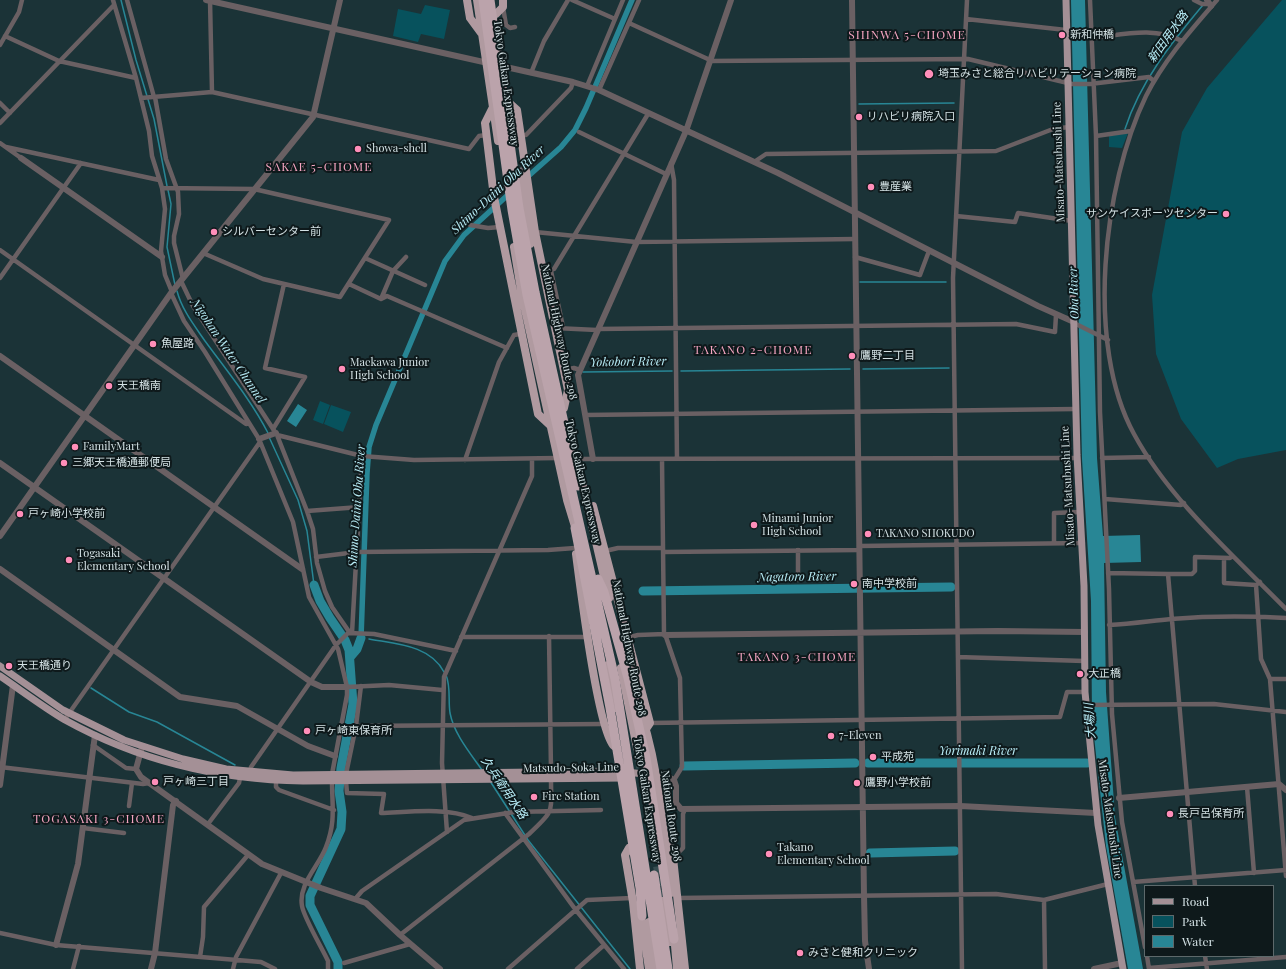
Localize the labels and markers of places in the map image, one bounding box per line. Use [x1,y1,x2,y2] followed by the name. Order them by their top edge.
[1070,28,1114,42] place label: 新和仲橋
[1057,30,1067,40] marker: 新和仲橋
[938,67,1136,81] place label: 埼玉みさと総合リハビリテーション病院
[923,68,935,80] marker: 埼玉みさと総合リハビリテーション病院
[867,110,955,124] place label: リハビリ病院入口
[854,112,864,122] marker: リハビリ病院入口
[366,142,427,156] place label: Showa-shell
[353,144,363,154] marker: Showa-shell
[879,180,912,194] place label: 豊産業
[866,182,876,192] marker: 豊産業
[1086,207,1218,221] place label: サンケイスポーツセンター
[1221,209,1231,219] marker: サンケイスポーツセンター
[222,225,321,239] place label: シルバーセンター前
[209,227,219,237] marker: シルバーセンター前
[161,337,194,351] place label: 魚屋路
[148,339,158,349] marker: 魚屋路
[860,349,915,363] place label: 鷹野二丁目
[847,351,857,361] marker: 鷹野二丁目
[350,356,429,382] place label: Maekawa Junior High School
[337,364,347,374] marker: Maekawa Junior High School
[117,379,161,393] place label: 天王橋南
[104,381,114,391] marker: 天王橋南
[83,440,140,454] place label: FamilyMart
[70,442,80,452] marker: FamilyMart
[72,456,171,470] place label: 三郷天王橋通郵便局
[59,458,69,468] marker: 三郷天王橋通郵便局
[28,507,105,521] place label: 戸ヶ崎小学校前
[15,509,25,519] marker: 戸ヶ崎小学校前
[762,512,833,538] place label: Minami Junior High School
[749,520,759,530] marker: Minami Junior High School
[876,527,975,541] place label: TAKANO SHOKUDO
[863,529,873,539] marker: TAKANO SHOKUDO
[77,547,170,573] place label: Togasaki Elementary School
[64,555,74,565] marker: Togasaki Elementary School
[862,577,917,591] place label: 南中学校前
[849,579,859,589] marker: 南中学校前
[17,659,72,673] place label: 天王橋通り
[4,661,14,671] marker: 天王橋通り
[1088,667,1121,681] place label: 大正橋
[1075,669,1085,679] marker: 大正橋
[315,724,392,738] place label: 戸ヶ崎東保育所
[302,726,312,736] marker: 戸ヶ崎東保育所
[839,729,881,743] place label: 7-Eleven
[826,731,836,741] marker: 7-Eleven
[881,750,914,764] place label: 平成苑
[868,752,878,762] marker: 平成苑
[163,775,229,789] place label: 戸ヶ崎三丁目
[865,776,931,790] place label: 鷹野小学校前
[150,777,160,787] marker: 戸ヶ崎三丁目
[852,778,862,788] marker: 鷹野小学校前
[542,790,599,804] place label: Fire Station
[529,792,539,802] marker: Fire Station
[1178,807,1244,821] place label: 長戸呂保育所
[1165,809,1175,819] marker: 長戸呂保育所
[777,841,870,867] place label: Takano Elementary School
[764,849,774,859] marker: Takano Elementary School
[808,946,918,960] place label: みさと健和クリニック
[795,948,805,958] marker: みさと健和クリニック

